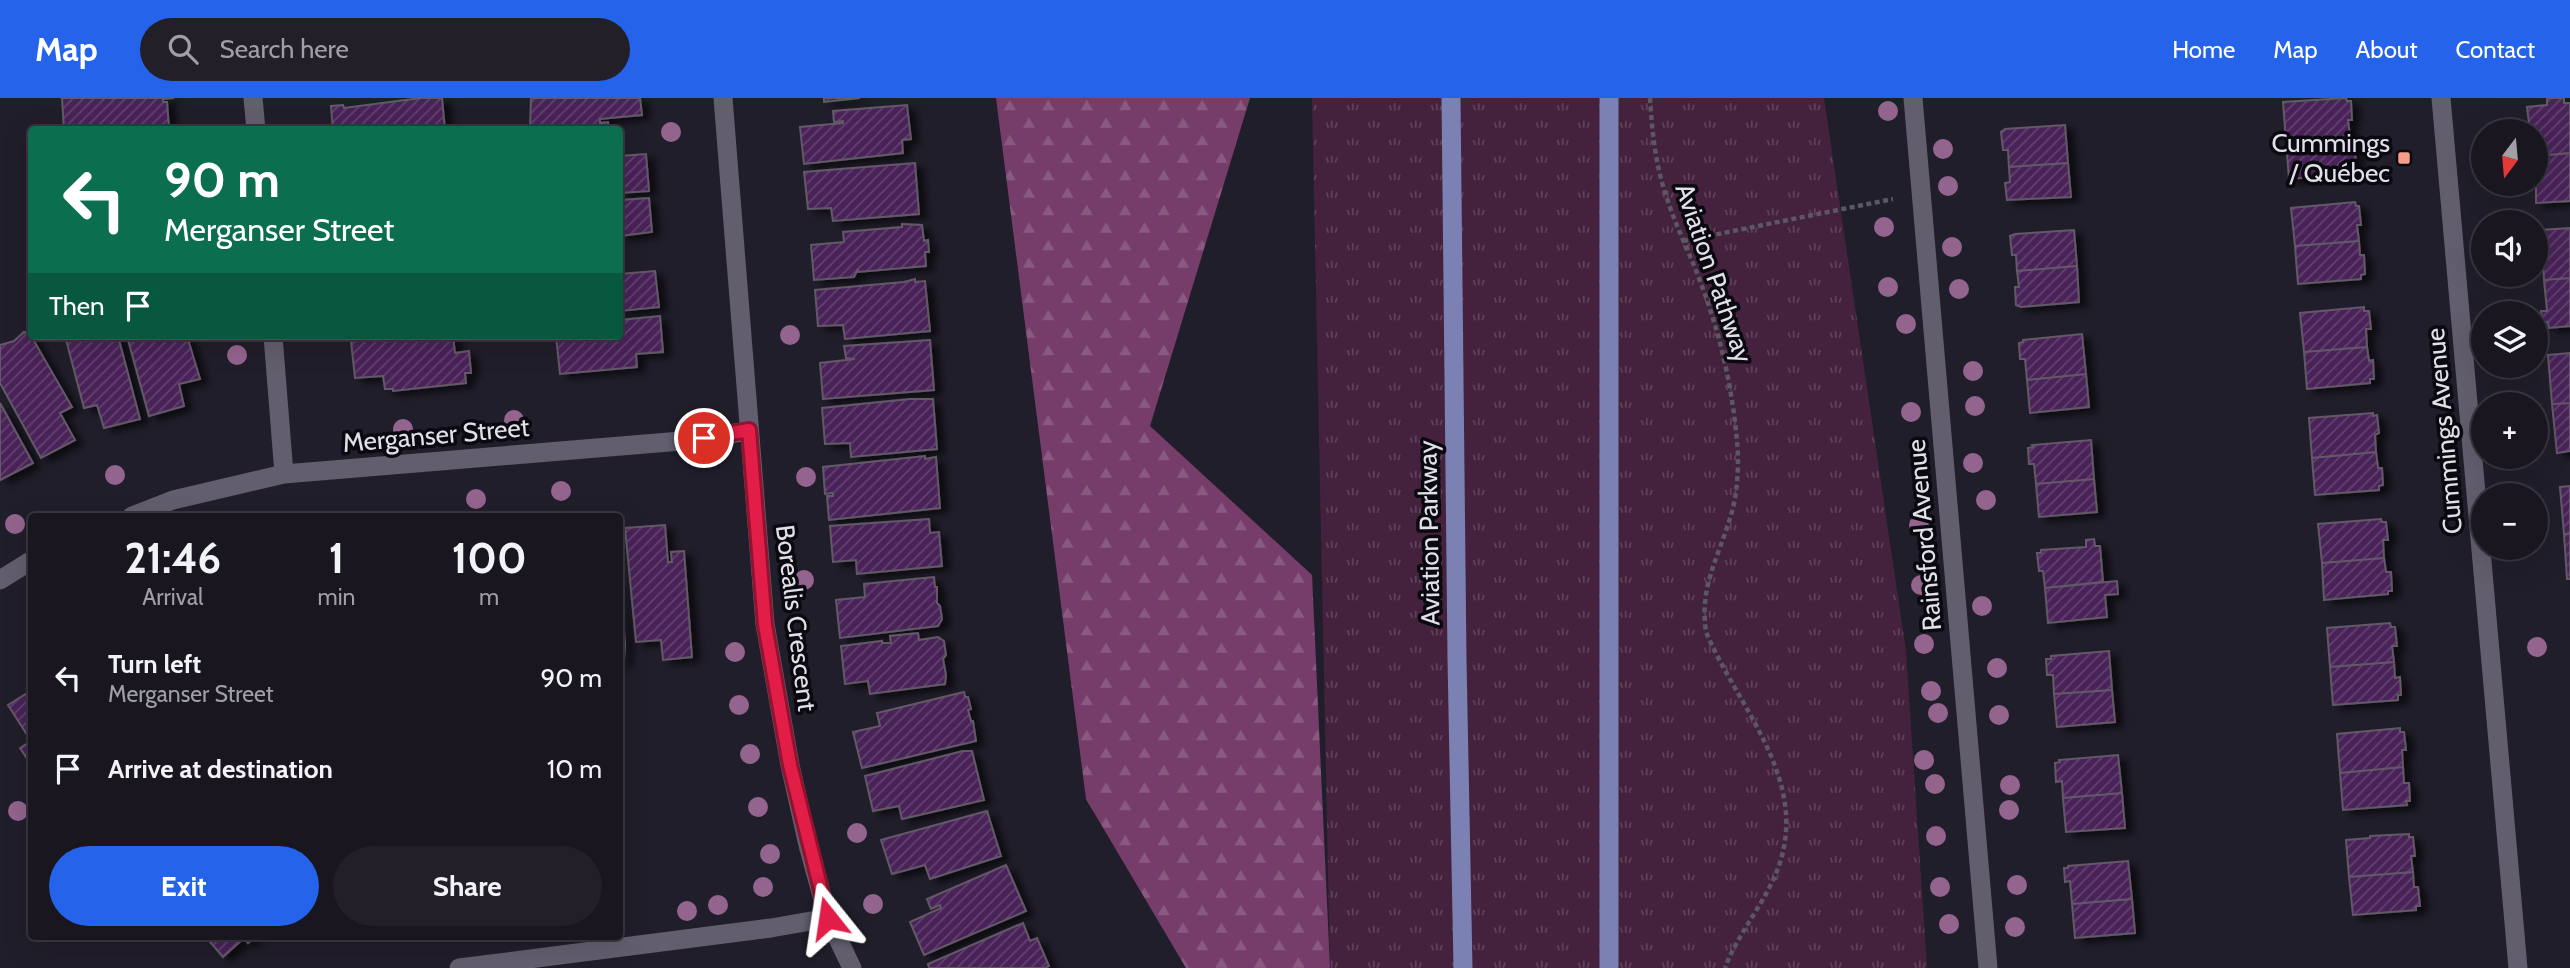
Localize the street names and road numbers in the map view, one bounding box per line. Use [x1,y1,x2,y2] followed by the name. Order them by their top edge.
[1668,179,1760,367] street label: Aviation Pathway
[2419,327,2469,535] street label: Cummings Avenue
[341,411,531,459] street label: Merganser Street
[1900,438,1948,632] street label: Rainsford Avenue
[1411,440,1447,626] street label: Aviation Parkway
[769,523,823,713] street label: Borealis Crescent

